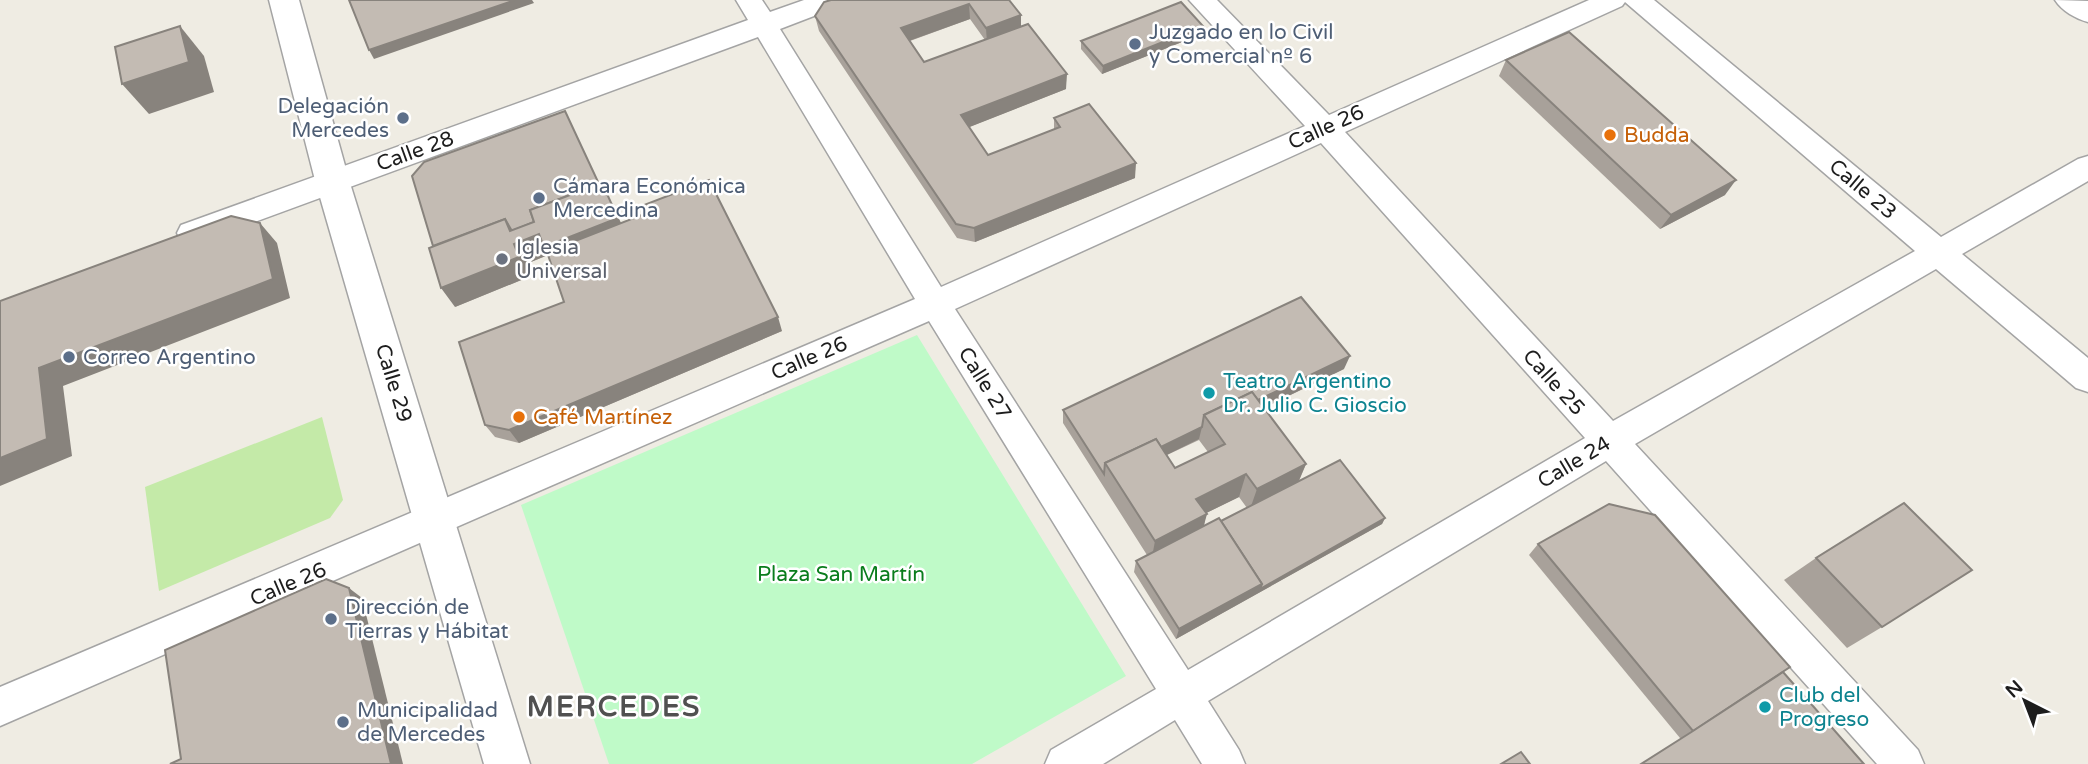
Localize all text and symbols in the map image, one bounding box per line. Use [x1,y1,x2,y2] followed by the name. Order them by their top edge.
[1149,20,1334,69] place label: Juzgado en lo Civil y Comercial nº 6
[1127,36,1143,52] marker: Juzgado en lo Civil y Comercial nº 6
[278,94,389,143] place label: Delegación Mercedes
[1284,100,1368,155] street label: Calle 26
[395,110,411,126] marker: Delegación Mercedes
[1624,123,1690,148] place label: Budda
[373,126,457,177] street label: Calle 28
[1602,127,1618,143] marker: Budda
[1824,154,1902,225] street label: Calle 23
[553,174,746,223] place label: Cámara Económica Mercedina
[531,190,547,206] marker: Cámara Económica Mercedina
[516,235,608,284] place label: Iglesia Universal
[494,251,510,267] marker: Iglesia Universal
[767,331,851,386] street label: Calle 26
[370,341,417,425] street label: Calle 29
[953,342,1017,424] street label: Calle 27
[1517,344,1590,421] street label: Calle 25
[83,345,256,370] place label: Correo Argentino
[61,349,77,365] marker: Correo Argentino
[1223,369,1407,418] place label: Teatro Argentino Dr. Julio C. Gioscio
[1201,385,1217,401] marker: Teatro Argentino Dr. Julio C. Gioscio
[533,405,672,430] place label: Café Martínez
[511,409,527,425] marker: Café Martínez
[1533,431,1615,494] street label: Calle 24
[246,557,330,612] street label: Calle 26
[757,562,925,587] park label: Plaza San Martín
[345,595,509,644] place label: Dirección de Tierras y Hábitat
[323,611,339,627] marker: Dirección de Tierras y Hábitat
[1990,666,2060,736] north arrow
[2001,676,2027,702] text: N
[1779,683,1869,732] place label: Club del Progreso
[527,690,701,724] district label: MERCEDES
[357,698,498,747] place label: Municipalidad de Mercedes
[1757,699,1773,715] marker: Club del Progreso
[335,714,351,730] marker: Municipalidad de Mercedes

